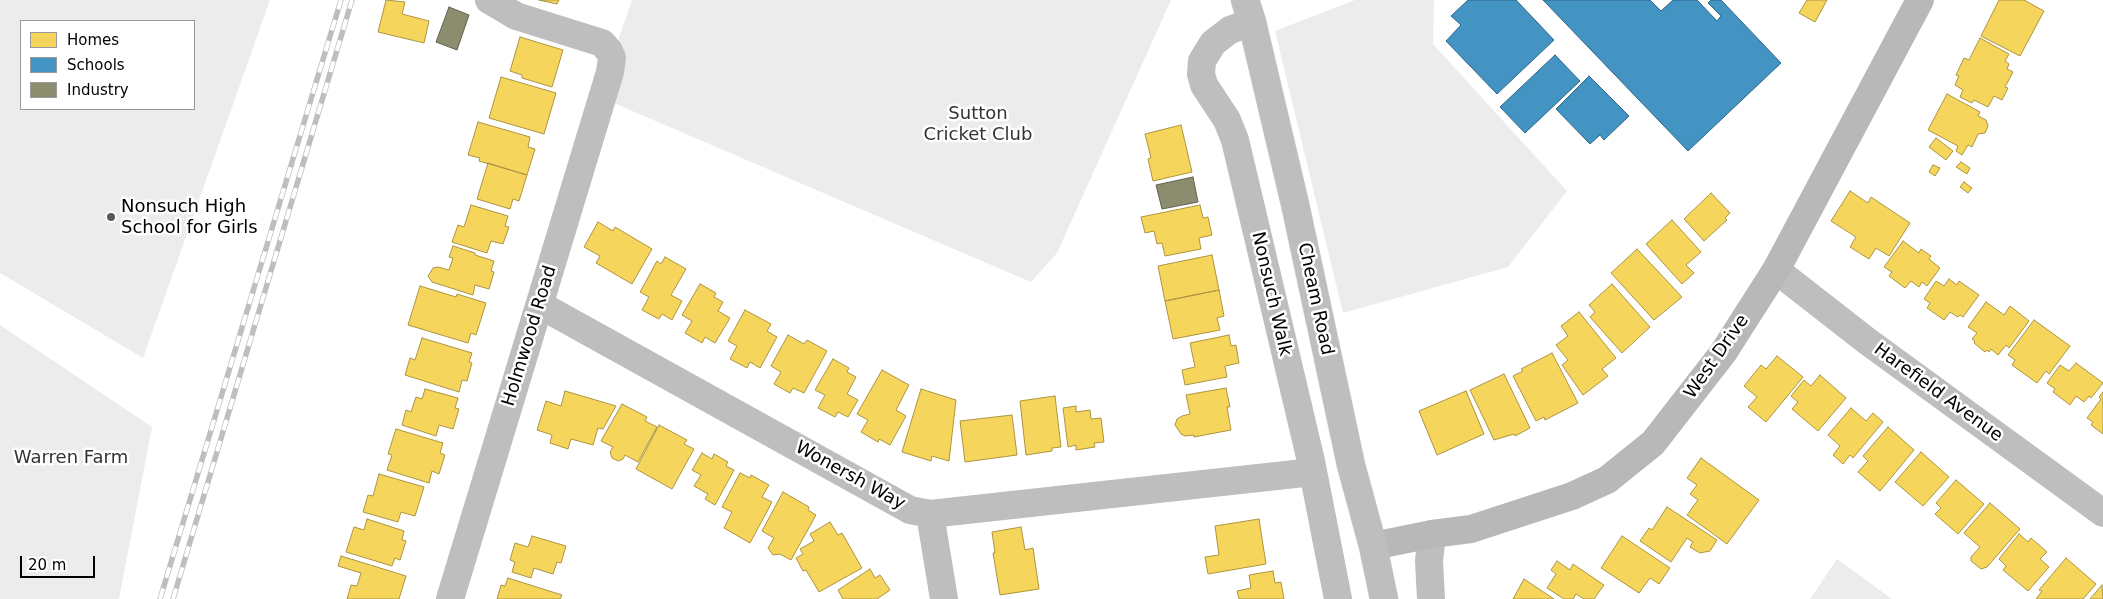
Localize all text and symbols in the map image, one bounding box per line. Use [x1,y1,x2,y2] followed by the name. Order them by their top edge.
[20,20,195,110] legend
[67,31,119,49] text: Homes
[67,56,125,74] text: Schools
[67,81,129,99] text: Industry
[924,103,1032,146] park label: Sutton Cricket Club
[121,196,258,238] place label: Nonsuch High School for Girls
[105,211,117,223] marker: Nonsuch High School for Girls
[1246,230,1296,358] street label: Nonsuch Walk
[1293,241,1337,357] street label: Cheam Road
[498,263,562,409] street label: Holmwood Road
[1680,311,1754,403] street label: West Drive
[1869,339,2007,447] street label: Harefield Avenue
[791,437,909,515] street label: Wonersh Way
[14,447,128,469] park label: Warren Farm
[22,546,98,578] scale bar
[28,556,66,574] text: 20 m

